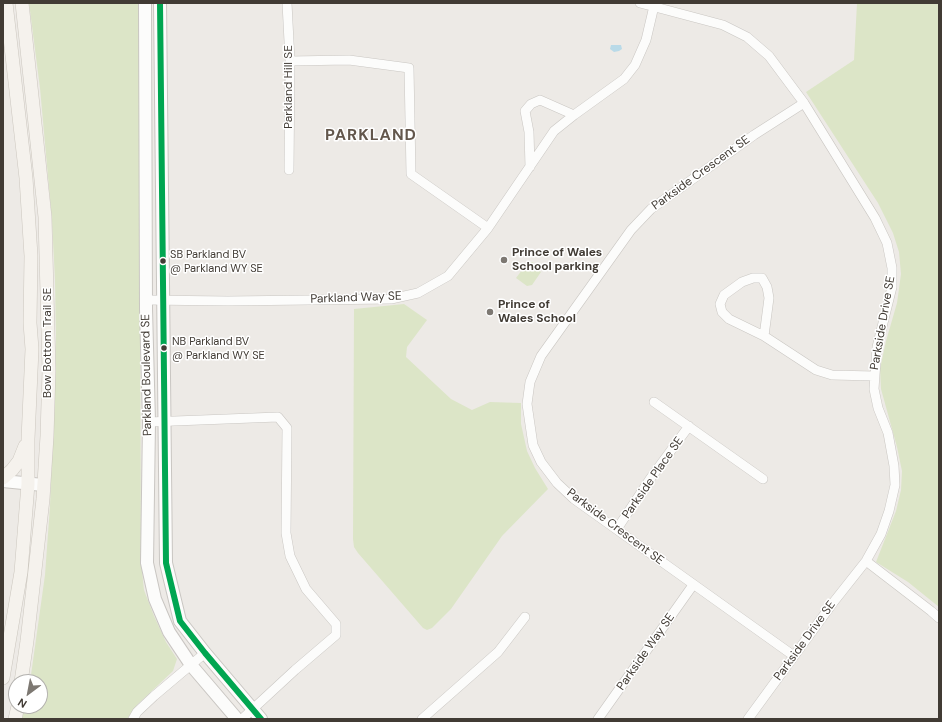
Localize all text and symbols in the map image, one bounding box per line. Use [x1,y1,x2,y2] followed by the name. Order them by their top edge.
[282,45,296,129] street label: Parkland Hill SE
[325,126,417,146] district label: PARKLAND
[649,133,753,213] street label: Parkside Crescent SE
[512,246,602,274] place label: Prince of Wales School parking
[170,248,263,274] place label: SB Parkland BV @ Parkland WY SE
[499,255,509,265] marker: Prince of Wales School parking
[158,256,168,266] marker: SB Parkland BV @ Parkland WY SE
[868,275,898,371] street label: Parkside Drive SE
[41,288,55,398] street label: Bow Bottom Trail SE
[310,289,402,307] street label: Parkland Way SE
[498,298,576,326] place label: Prince of Wales School
[485,307,495,317] marker: Prince of Wales School
[139,314,155,436] street label: Parkland Boulevard SE
[172,335,265,361] place label: NB Parkland BV @ Parkland WY SE
[159,343,169,353] marker: NB Parkland BV @ Parkland WY SE
[619,434,687,522] street label: Parkside Place SE
[564,486,666,568] street label: Parkside Crescent SE
[771,598,839,684] street label: Parkside Drive SE
[614,611,678,693] street label: Parkside Way SE
[8,674,48,714] north arrow
[15,695,29,711] text: N

